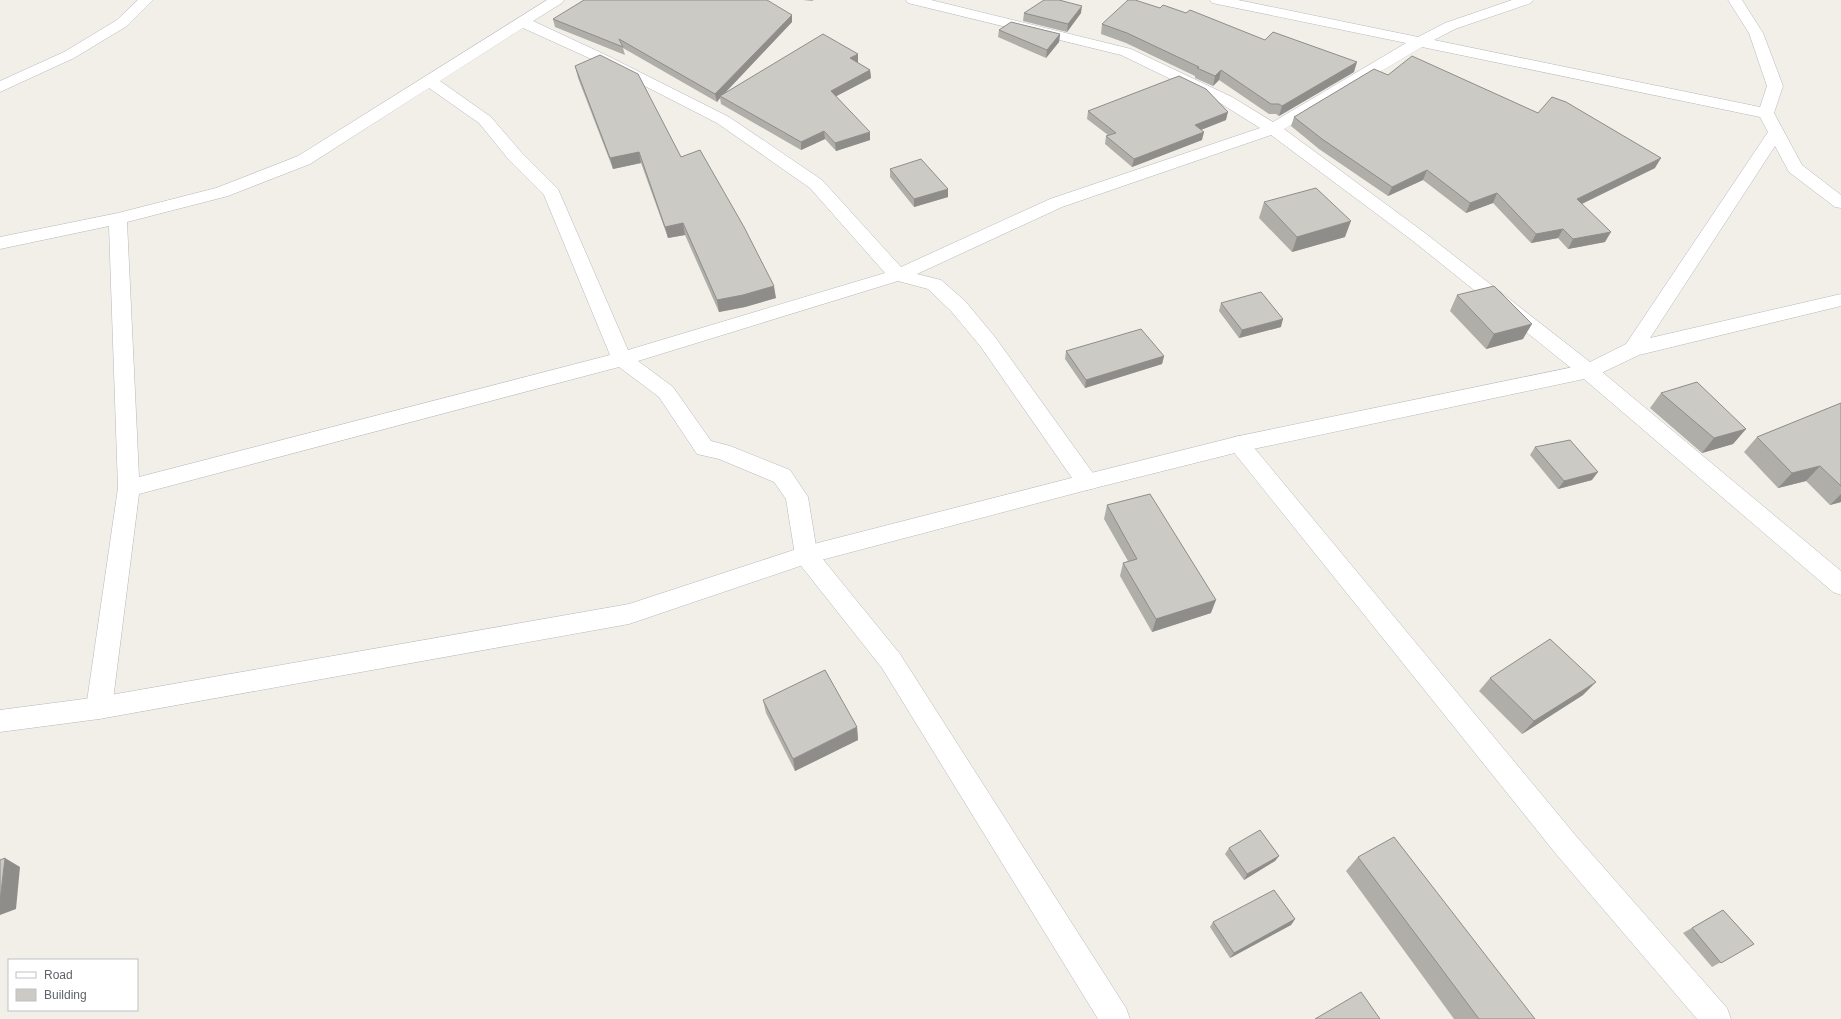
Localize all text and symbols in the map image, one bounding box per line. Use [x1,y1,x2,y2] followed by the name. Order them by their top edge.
[8,959,138,1011] legend
[44,968,73,982] text: Road
[44,988,87,1002] text: Building

